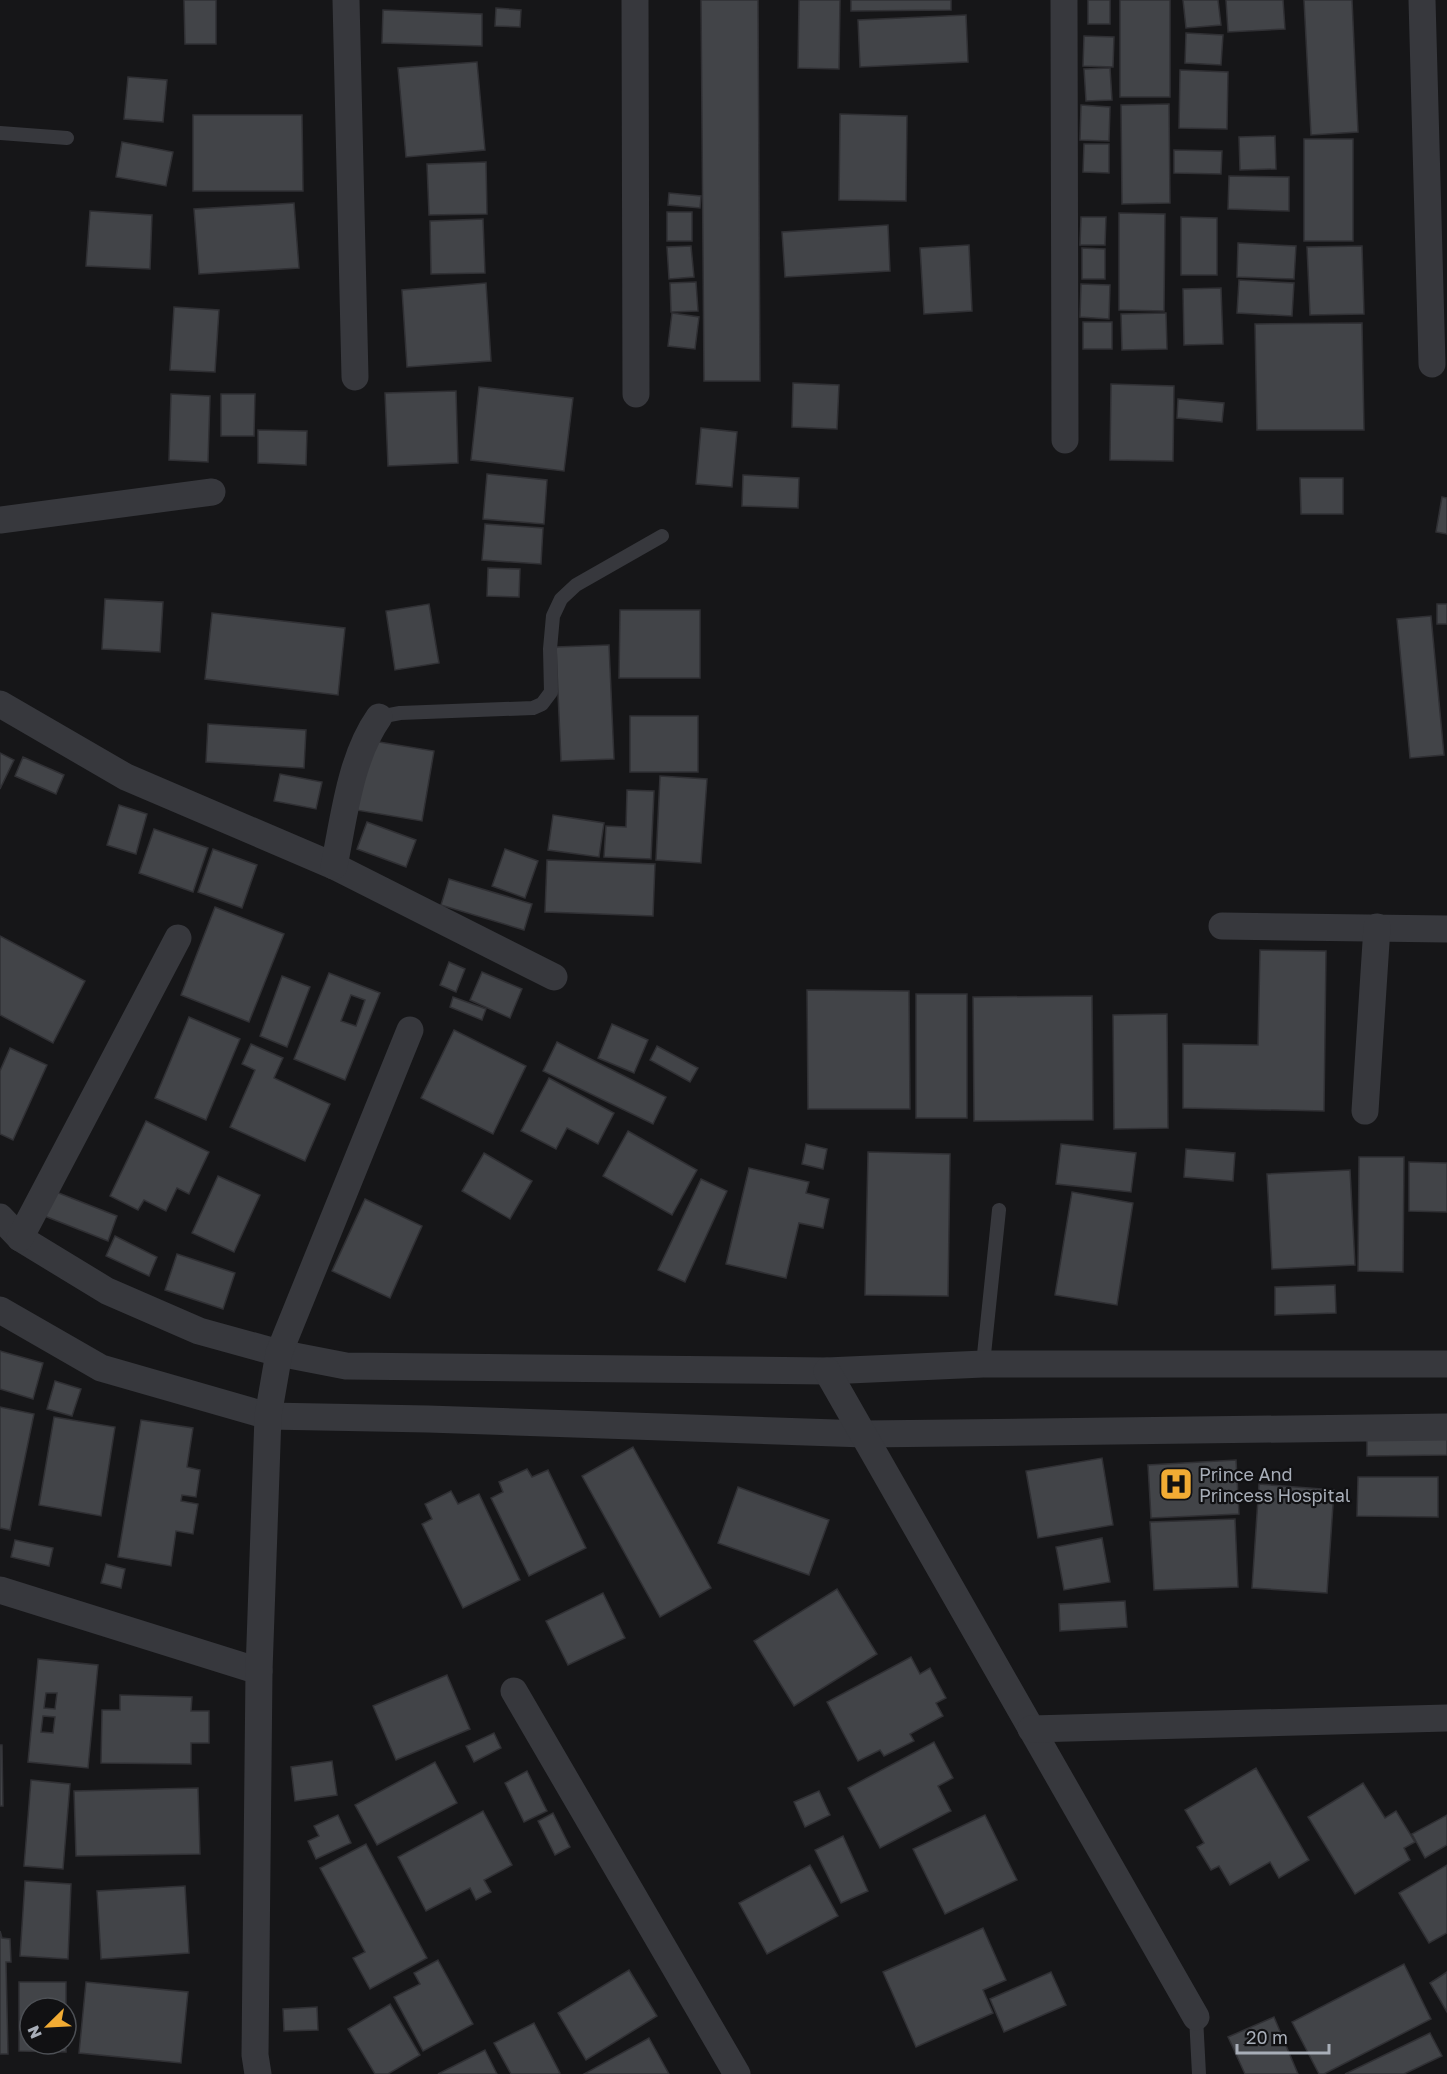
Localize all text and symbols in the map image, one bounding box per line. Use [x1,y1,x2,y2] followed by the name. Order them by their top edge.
[1199,1463,1351,1506] place label: Prince And Princess Hospital
[1158,1466,1194,1502] hospital icon: Prince And Princess Hospital
[18,1996,78,2056] north arrow
[1237,2017,1328,2055] scale bar
[23,2022,46,2042] text: N
[1246,2026,1288,2048] text: 20 m

